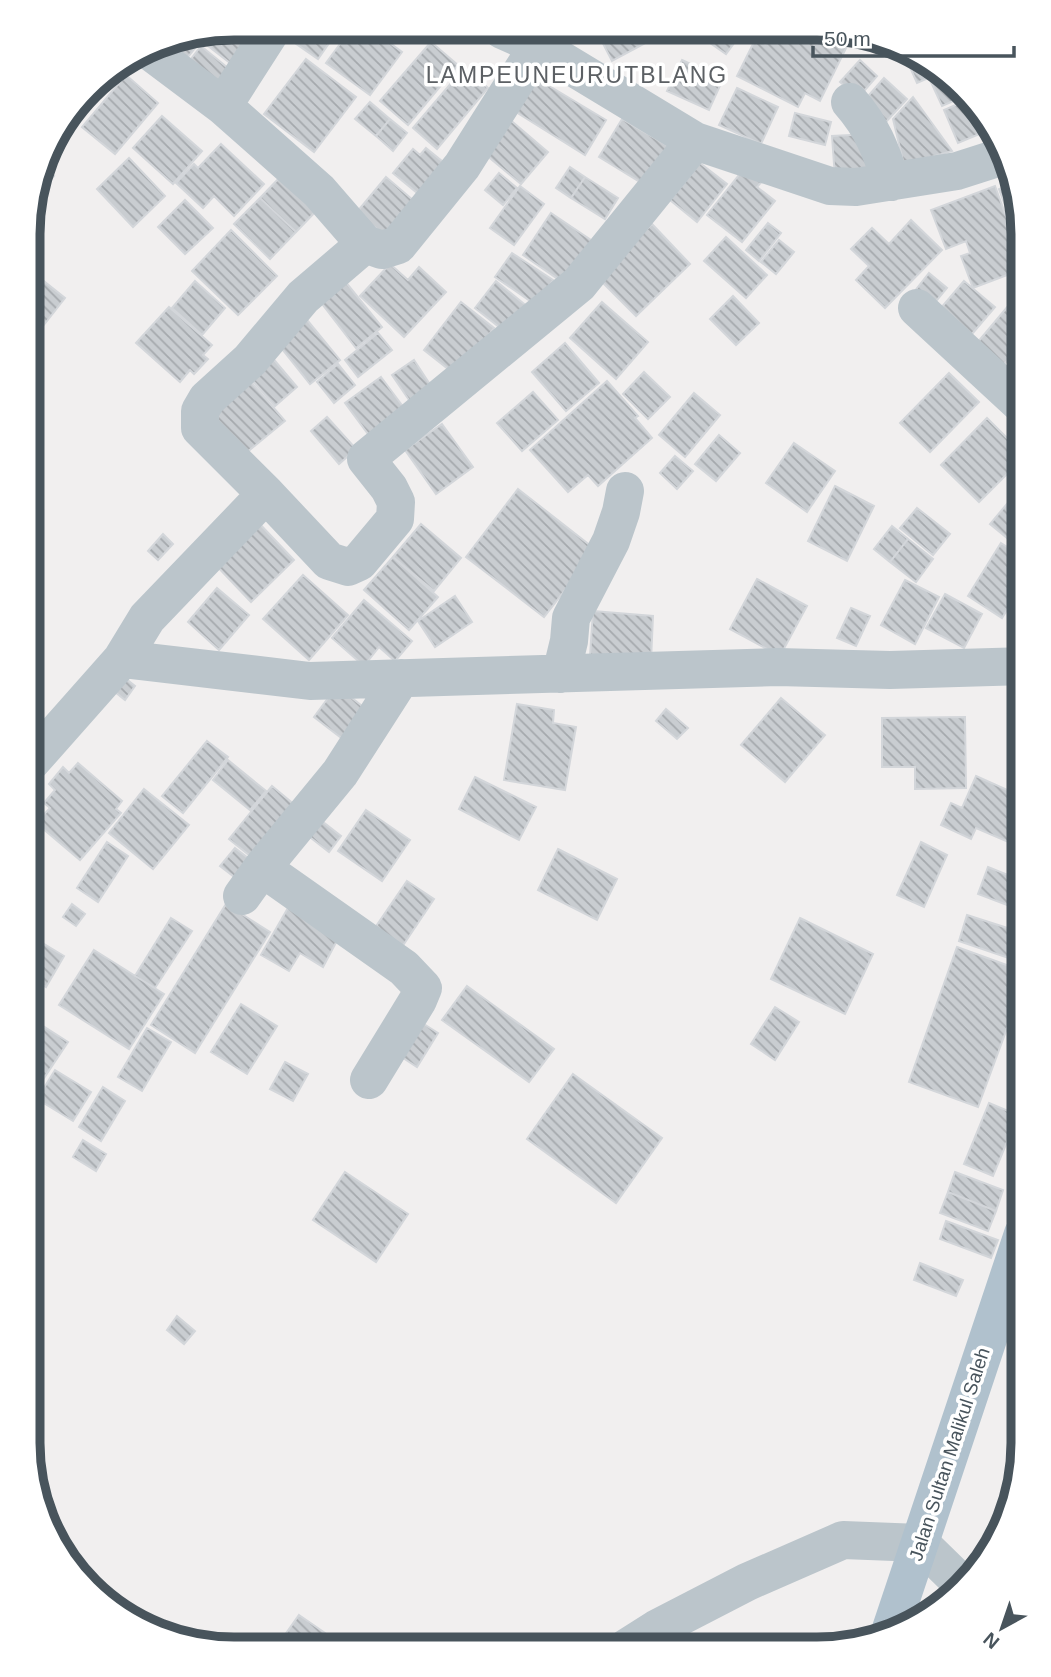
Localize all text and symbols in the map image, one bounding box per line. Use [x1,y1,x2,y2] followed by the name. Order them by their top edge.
[813,14,1014,58] scale bar
[824,27,871,50] text: 50 m
[426,62,728,88] district label: LAMPEUNEURUTBLANG
[905,1345,994,1563] street label: Jalan Sultan Malikul Saleh
[967,1593,1037,1663] north arrow
[979,1628,1003,1653] text: N

